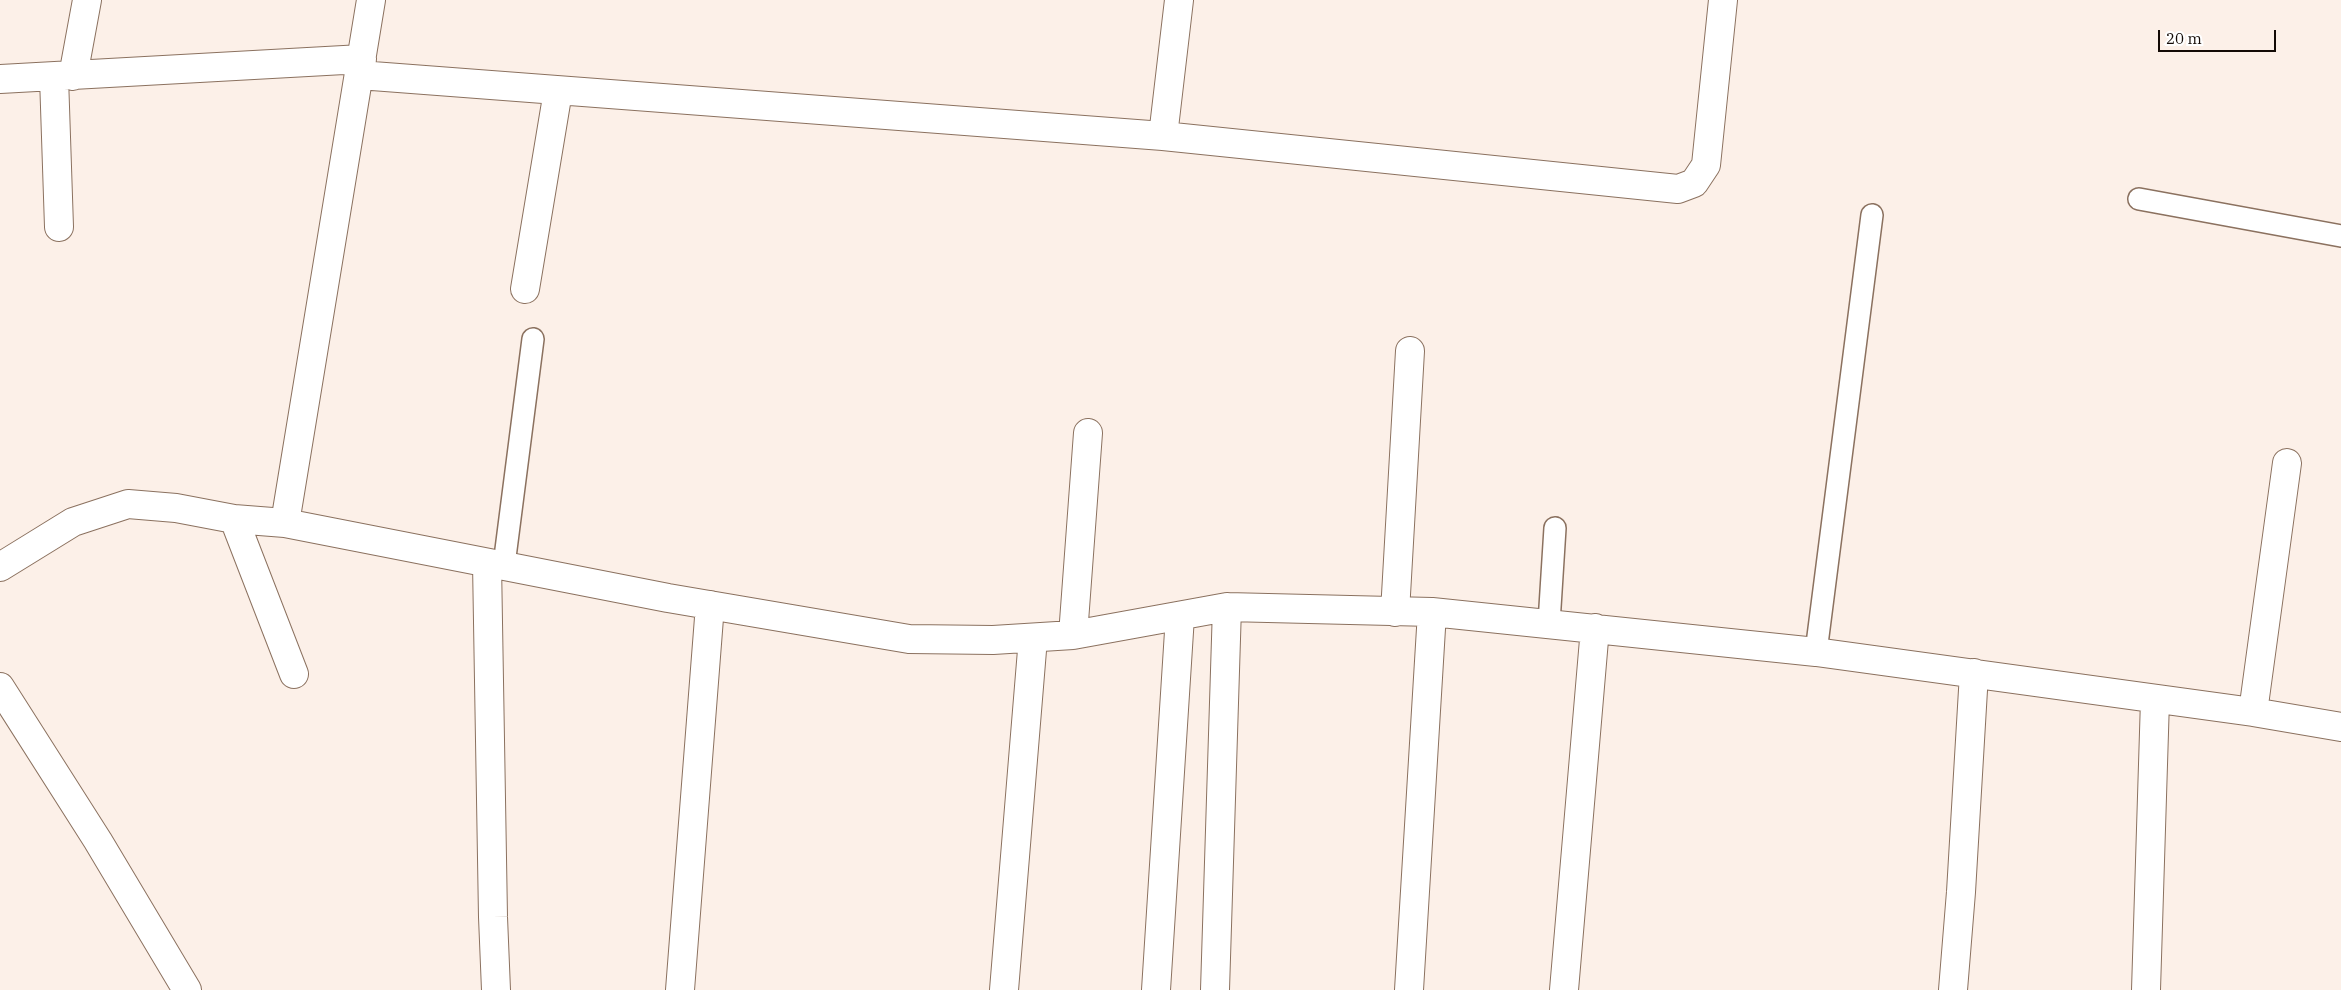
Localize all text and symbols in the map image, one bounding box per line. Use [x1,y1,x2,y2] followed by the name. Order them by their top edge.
[2161,20,2278,52] scale bar
[2166,29,2202,48] text: 20 m

